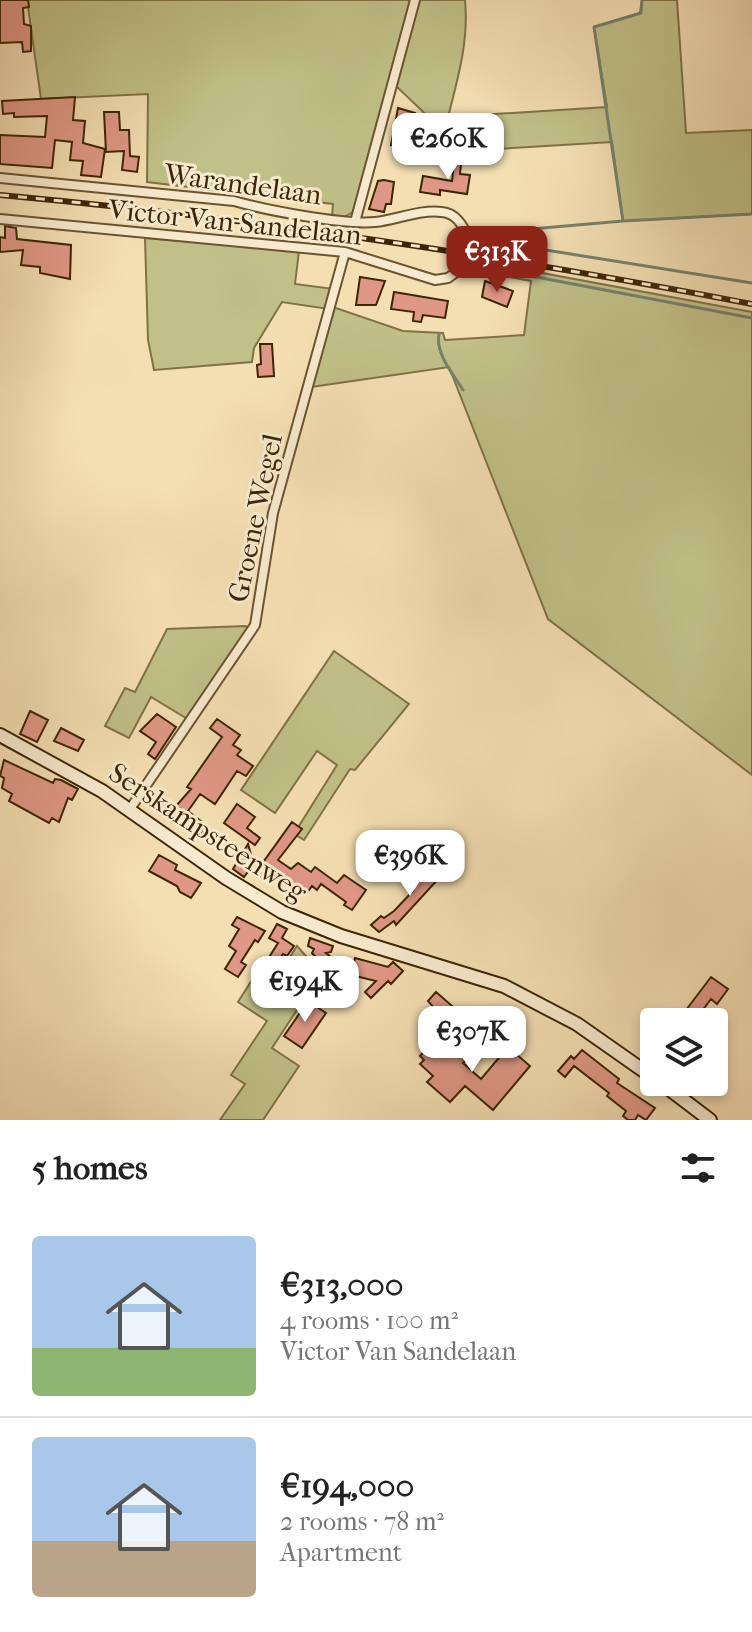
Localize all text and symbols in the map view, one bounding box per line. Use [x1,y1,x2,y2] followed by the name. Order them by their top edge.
[392,113,504,181] pin: €260K
[410,123,486,154] text: €260K
[161,157,324,211] street label: Warandelaan
[106,192,363,252] street label: Victor Van Sandelaan
[441,226,553,294] pin: €313K
[465,236,529,267] text: €313K
[221,430,289,605] street label: Groene Wegel
[103,756,314,909] street label: Serskampsteenweg
[354,830,466,898] pin: €396K
[374,840,446,871] text: €396K
[249,956,361,1024] pin: €194K
[269,966,341,997] text: €194K
[416,1006,528,1074] pin: €307K
[640,1008,728,1096] map controls
[640,1008,728,1096] button: layers
[436,1016,508,1047] text: €307K
[676,1146,720,1190] icon: filters
[32,1148,147,1188] text: 5 homes
[280,1265,404,1305] text: €313,000
[96,1268,192,1364] icon: home
[280,1305,458,1336] text: 4 rooms · 100 m²
[280,1336,516,1367] text: Victor Van Sandelaan
[280,1466,414,1506] text: €194,000
[96,1469,192,1565] icon: home
[280,1506,444,1537] text: 2 rooms · 78 m²
[280,1537,402,1568] text: Apartment

